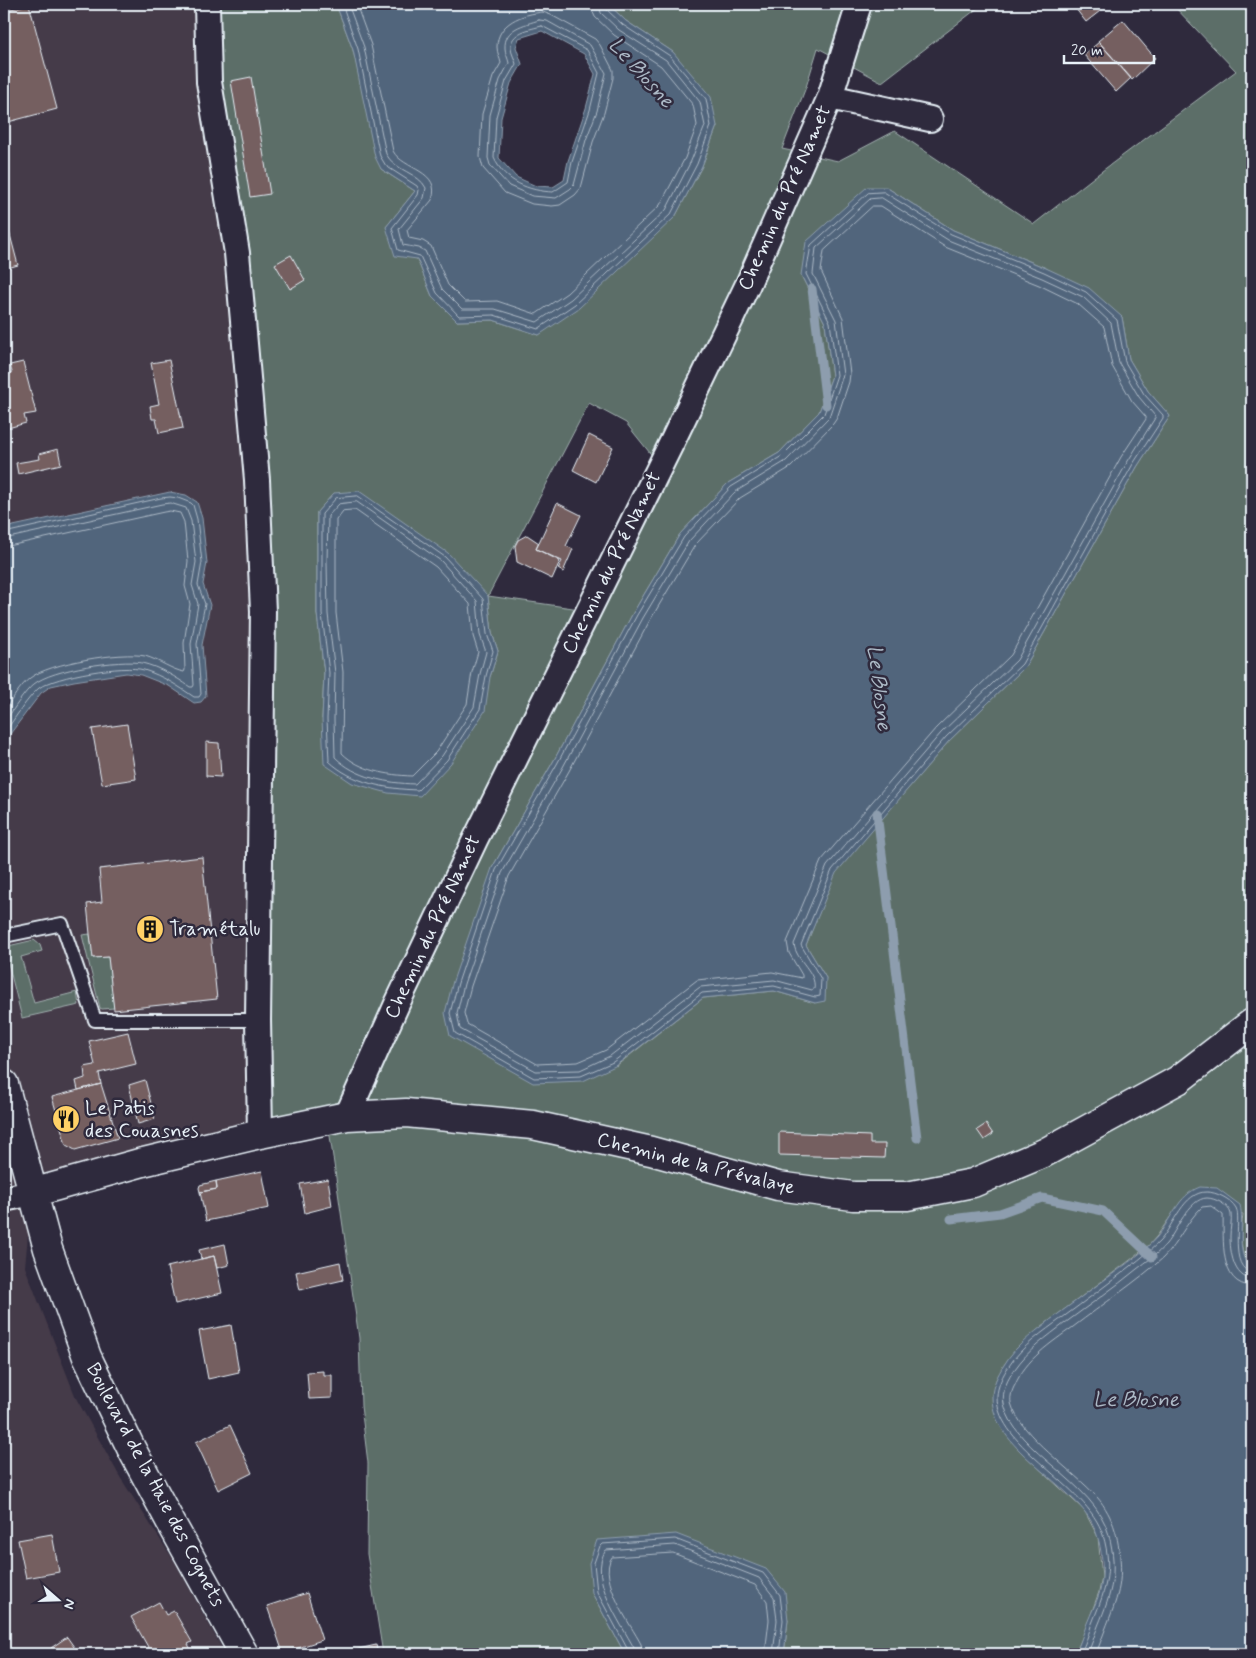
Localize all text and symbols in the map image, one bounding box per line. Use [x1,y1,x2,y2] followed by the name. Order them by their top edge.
[602,32,681,115] water label: Le Blosne
[1064,32,1154,64] scale bar
[1071,41,1103,61] text: 20 m
[732,101,838,295] street label: Chemin du Pré Namet
[556,467,668,659] street label: Chemin du Pré Namet
[860,644,898,733] water label: Le Blosne
[378,831,488,1023] street label: Chemin du Pré Namet
[135,914,165,944] building icon: Tramétalu
[169,916,261,943] place label: Tramétalu
[85,1095,199,1145] place label: Le Patis des Couasnes
[51,1104,81,1134] restaurant icon: Le Patis des Couasnes
[594,1126,798,1202] street label: Chemin de la Prévalaye
[79,1358,231,1612] street label: Boulevard de la Haie des Cognets
[1093,1386,1180,1414] water label: Le Blosne
[32,1576,82,1626] north arrow
[59,1597,79,1612] text: N

